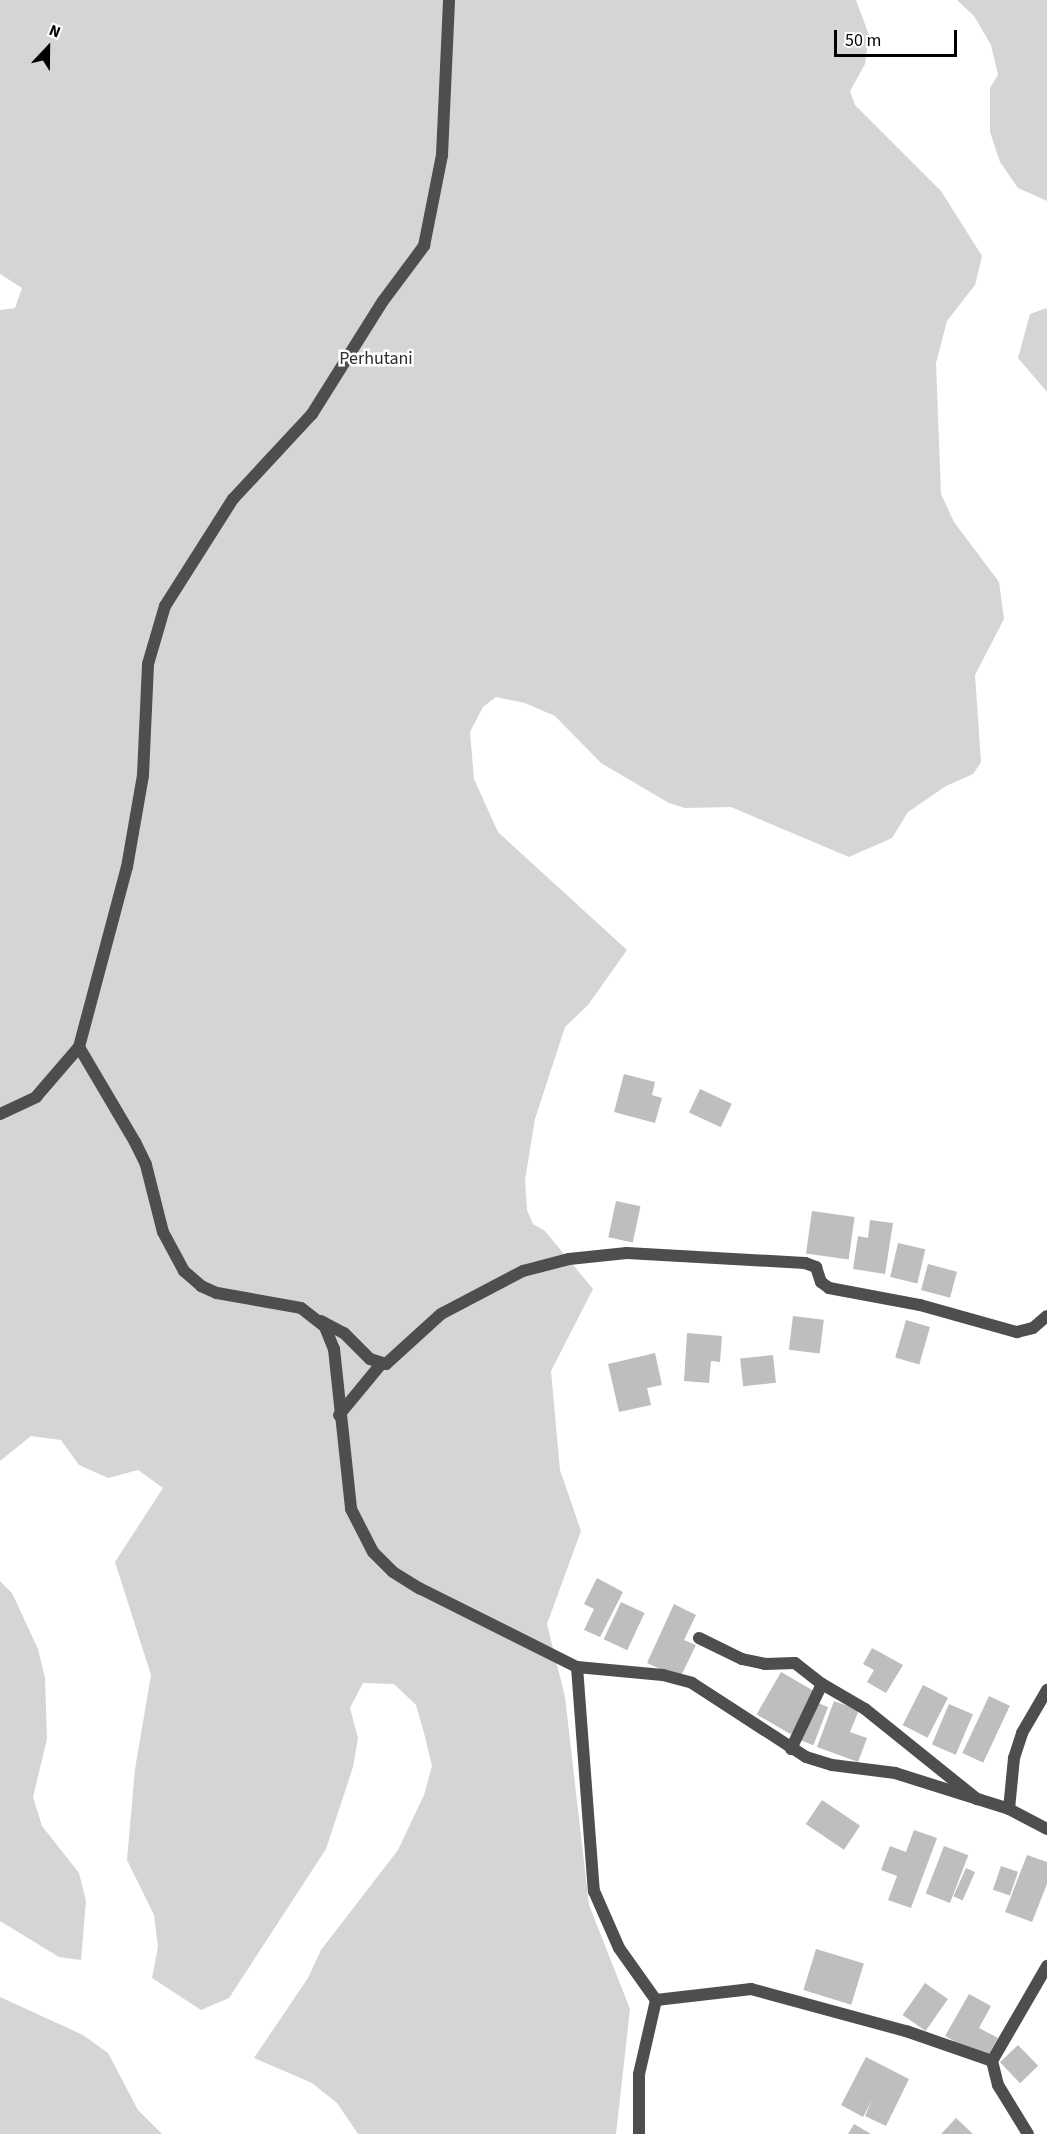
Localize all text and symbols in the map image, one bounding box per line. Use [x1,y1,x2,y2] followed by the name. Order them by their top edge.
[18,18,78,78] north arrow
[837,18,960,56] scale bar
[46,19,64,43] text: N
[845,28,881,53] text: 50 m
[339,348,413,370] park label: Perhutani

